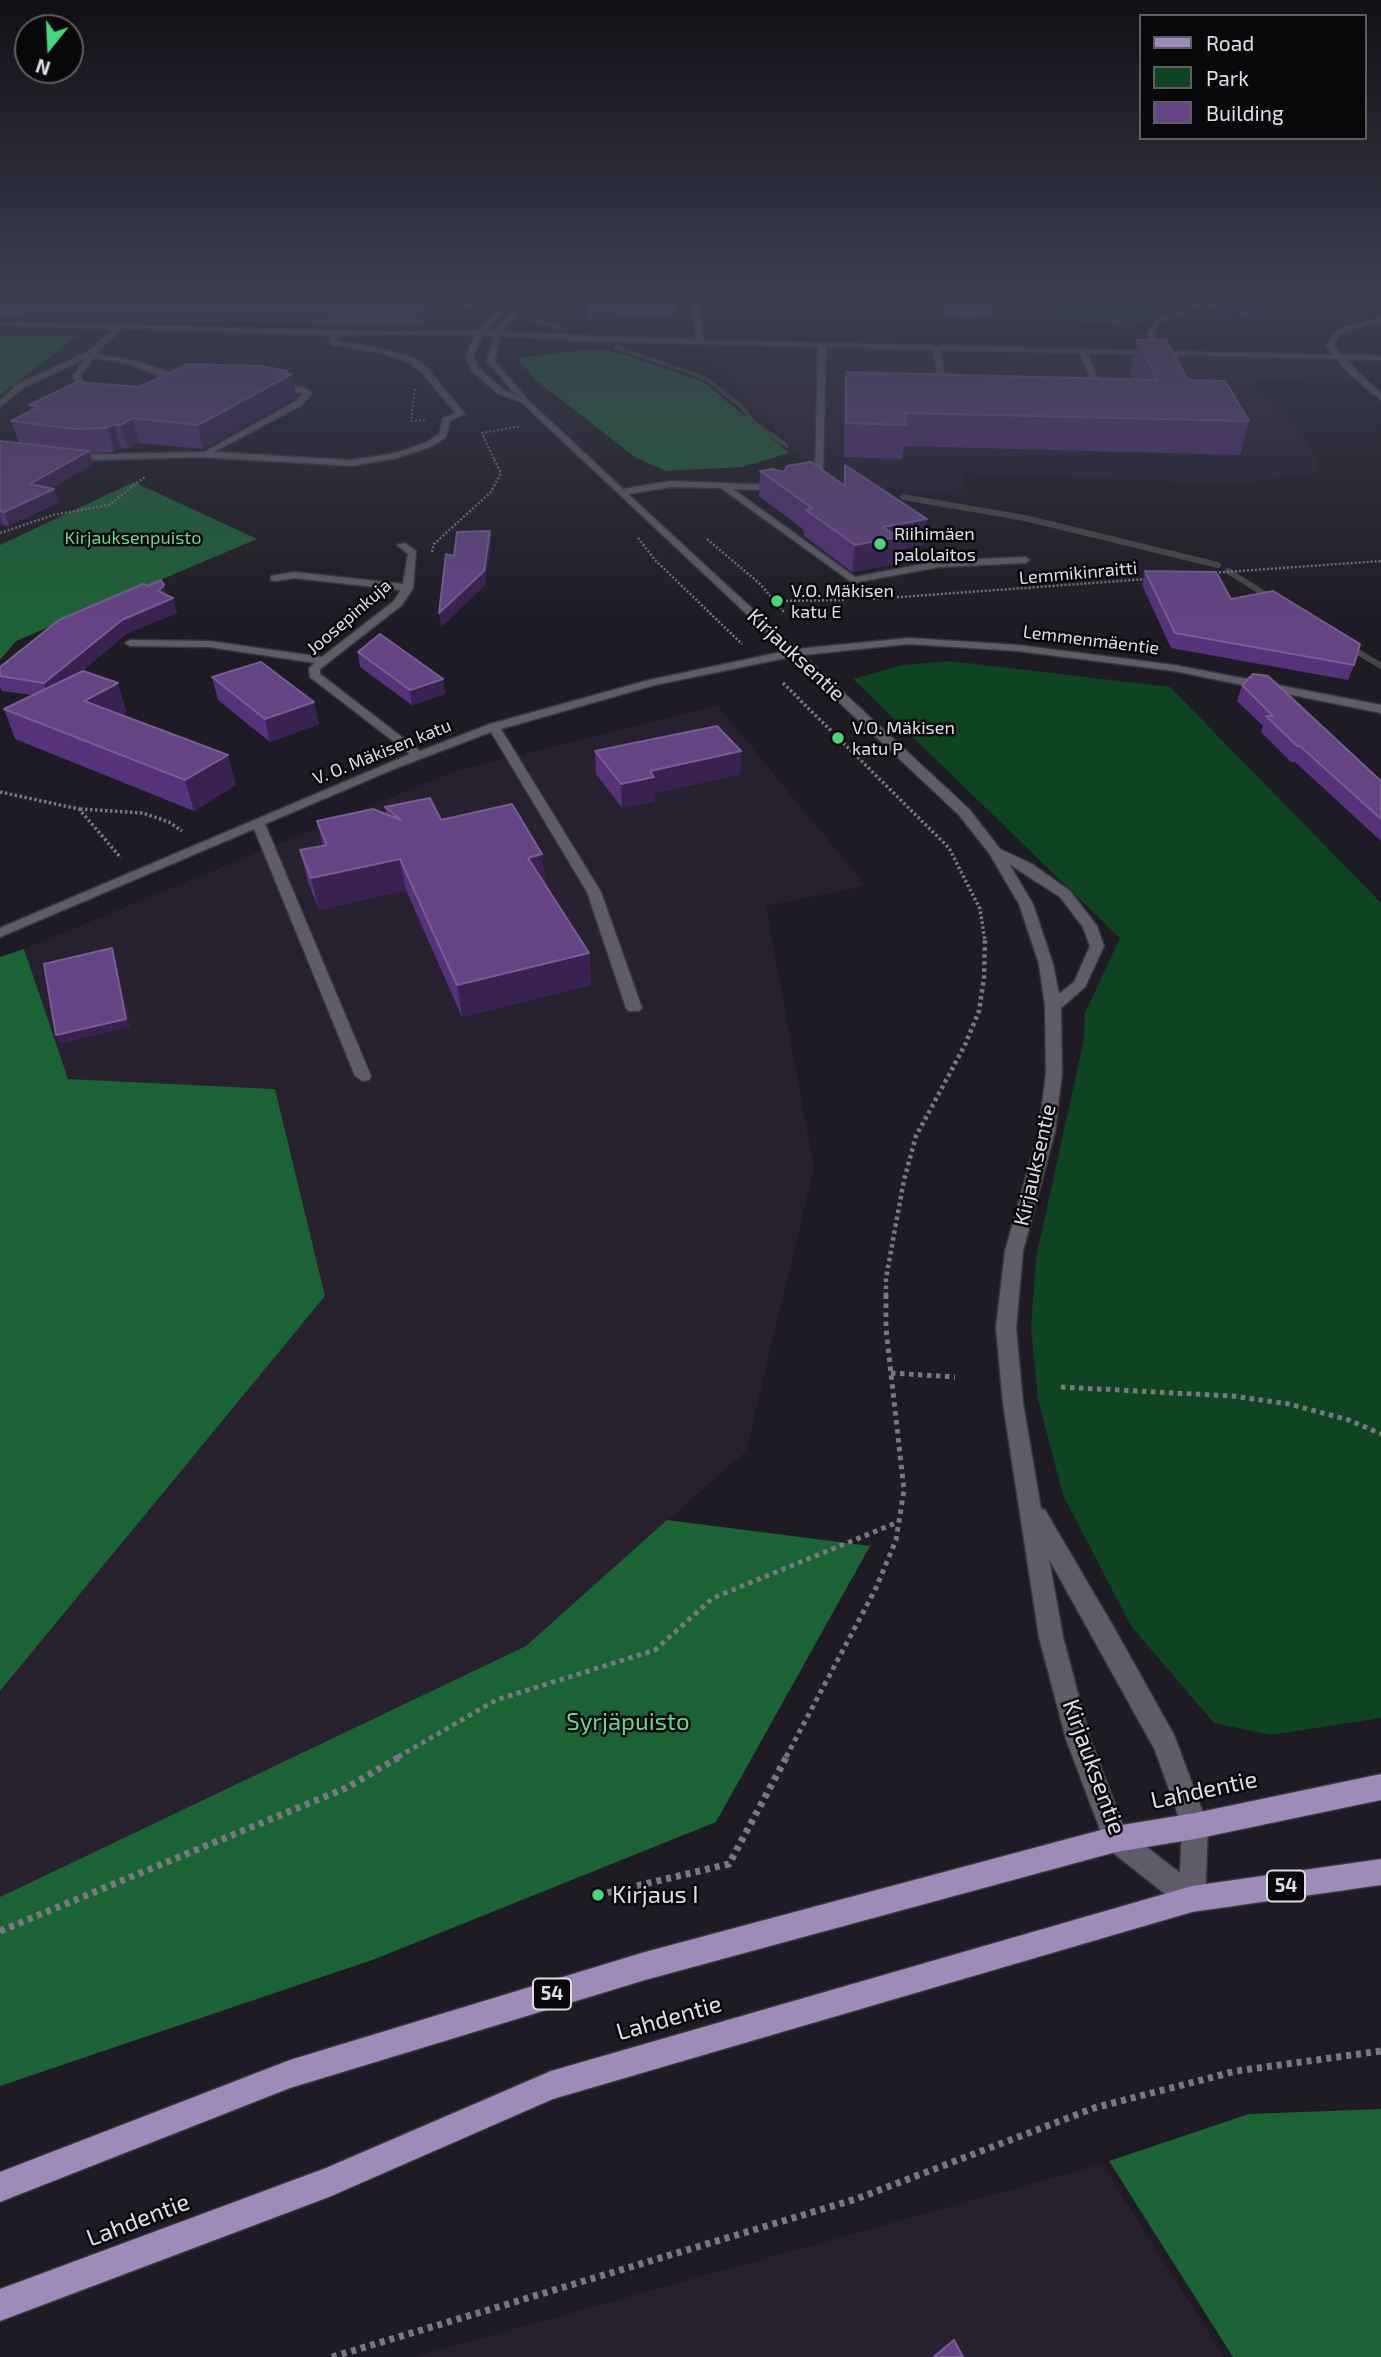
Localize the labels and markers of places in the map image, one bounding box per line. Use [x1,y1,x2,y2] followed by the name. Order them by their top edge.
[894,523,976,566] place label: Riihimäen palolaitos
[872,536,888,552] marker: Riihimäen palolaitos
[791,580,894,622] place label: V.O. Mäkisen katu E
[769,593,785,609] marker: V.O. Mäkisen katu E
[852,717,955,760] place label: V.O. Mäkisen katu P
[830,730,846,746] marker: V.O. Mäkisen katu P
[612,1881,698,1909] place label: Kirjaus I
[590,1887,606,1903] marker: Kirjaus I

